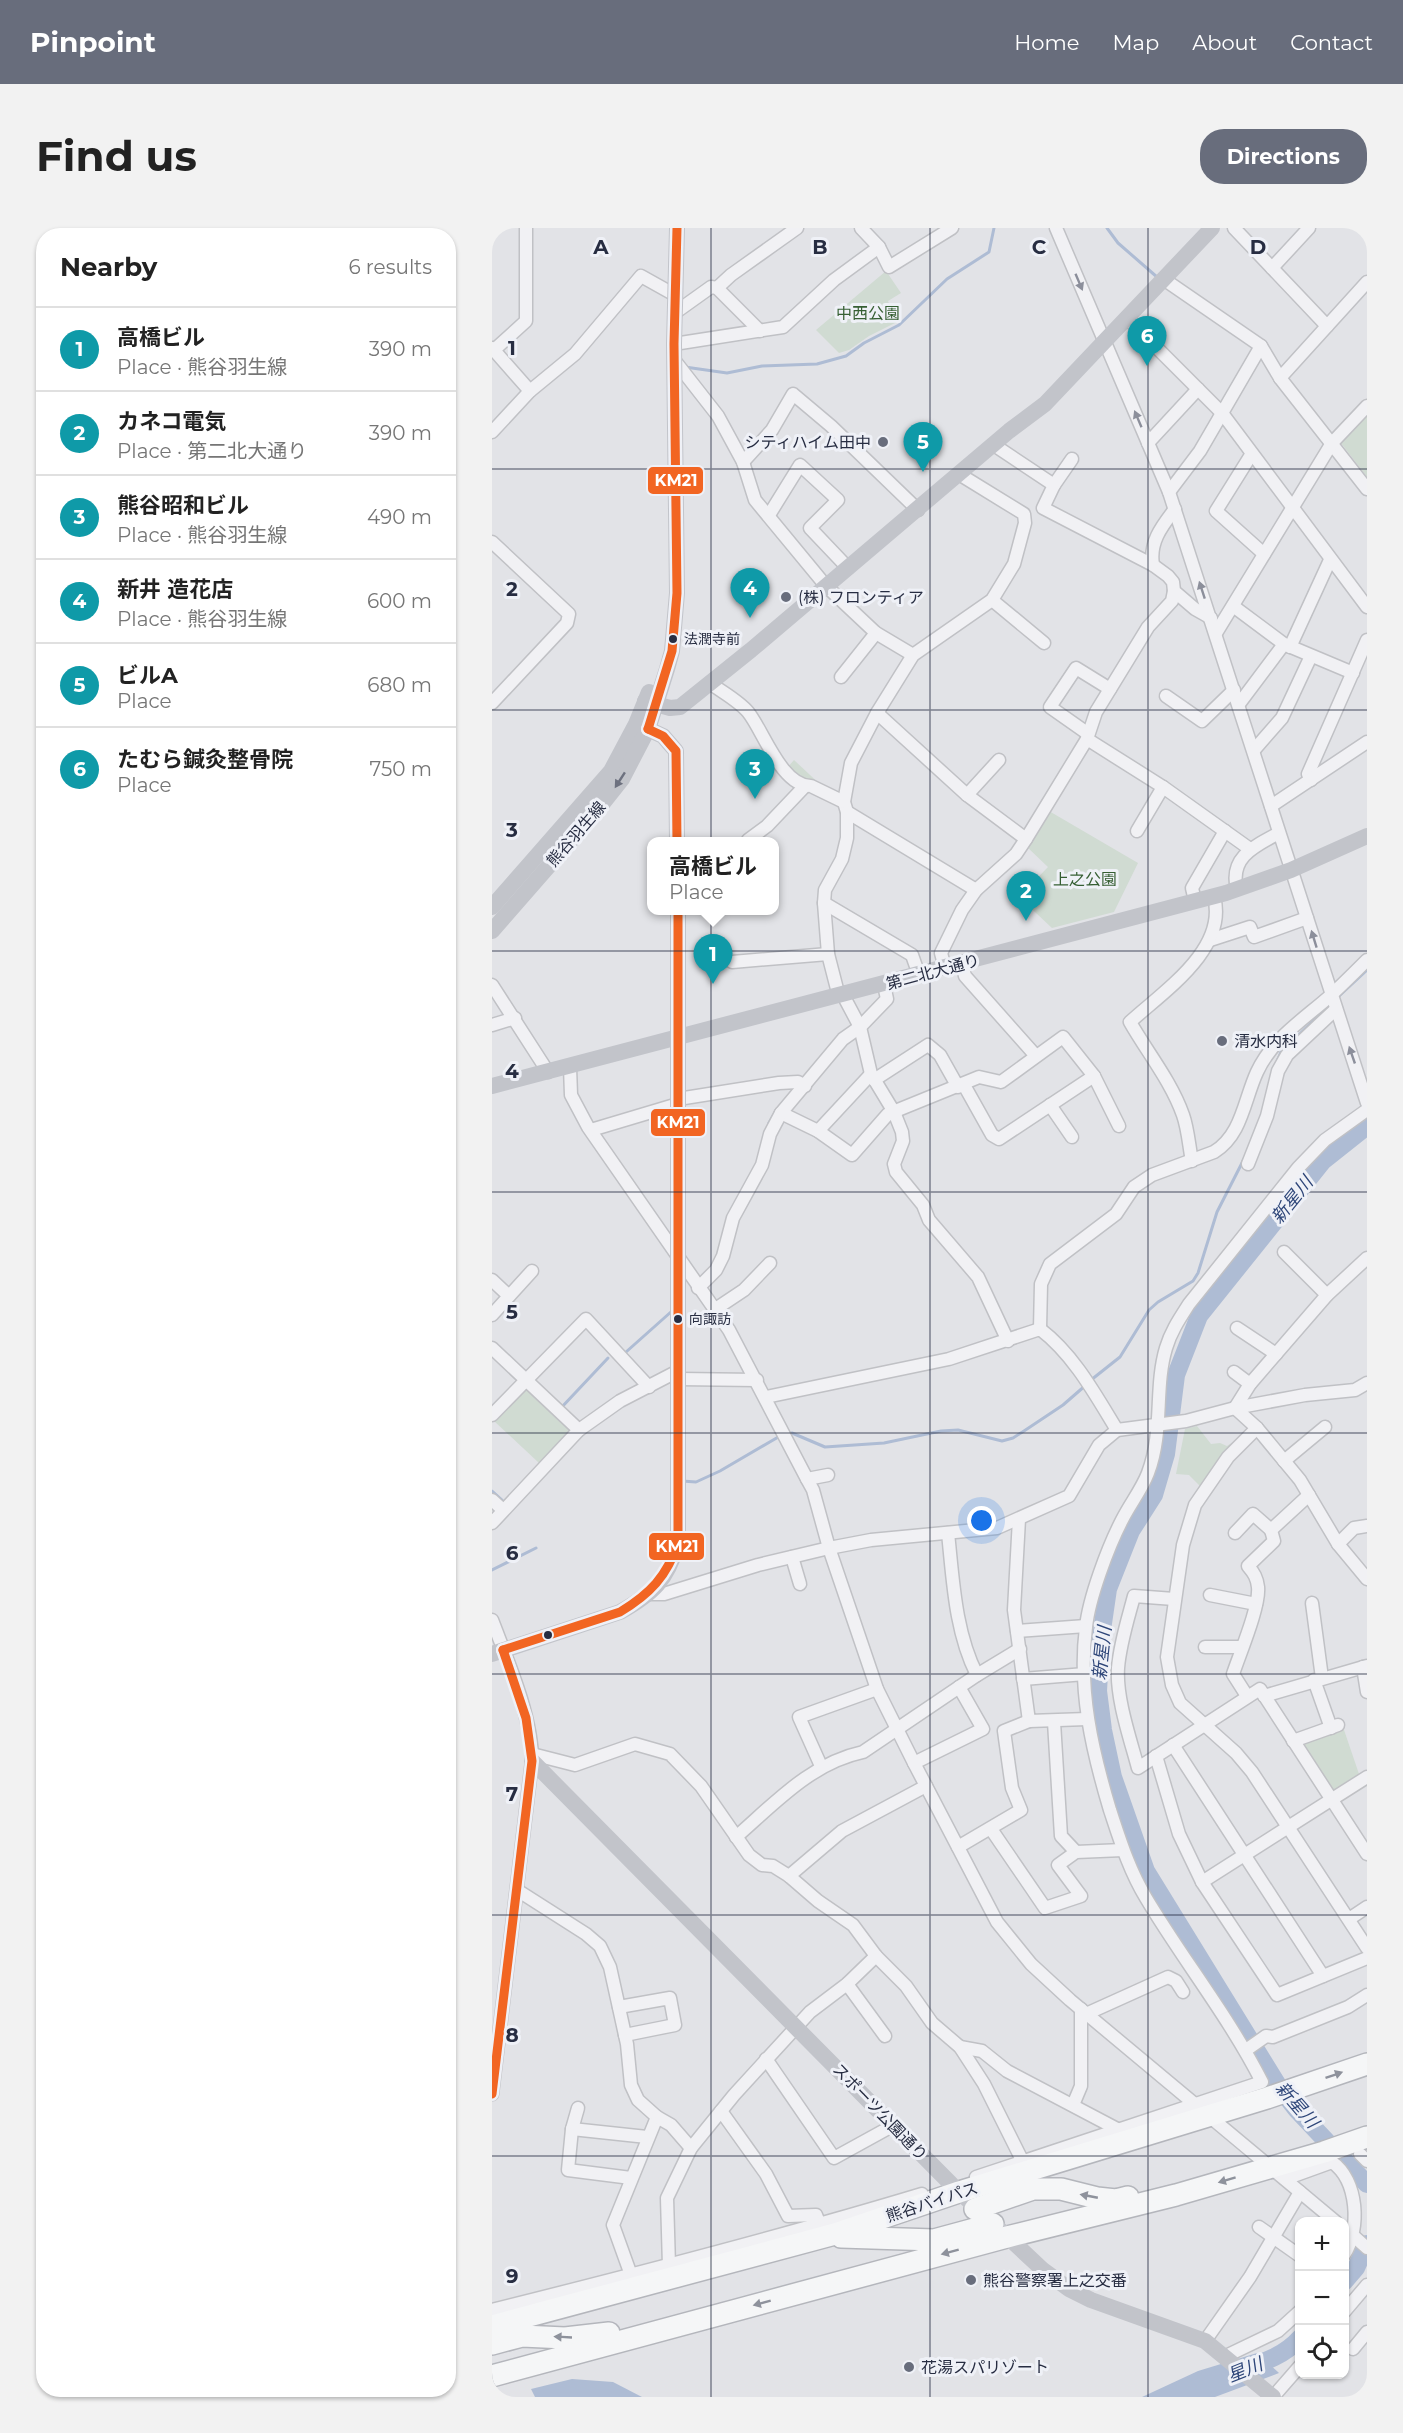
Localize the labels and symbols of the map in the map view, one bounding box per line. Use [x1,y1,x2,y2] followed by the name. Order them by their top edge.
[592,235,609,259] text: A
[812,235,828,259] text: B
[1032,235,1047,259] text: C
[1250,235,1266,259] text: D
[1075,273,1084,290] one-way arrow
[836,304,900,323] park label: 中西公園
[1128,316,1166,366] pin: 6
[508,336,516,360] text: 1
[1133,410,1142,428] one-way arrow
[904,422,942,472] pin: 5
[745,433,871,452] place label: シティハイム田中
[876,435,890,449] marker: シティハイム田中
[647,466,704,495] line badge: KM21
[655,471,697,490] text: KM21
[730,568,770,618] pin: 4
[506,577,518,601] text: 2
[1196,581,1206,599] one-way arrow
[798,588,924,607] place label: (株) フロンティア
[779,590,793,604] marker: (株) フロンティア
[684,630,740,648] place label: 法潤寺前
[667,633,679,645] marker: 法潤寺前
[736,750,774,799] pin: 3
[614,772,626,788] one-way arrow
[543,798,609,870] street label: 熊谷羽生線
[505,818,518,842] text: 3
[1053,870,1117,889] park label: 上之公園
[1006,872,1046,921] pin: 2
[1309,930,1318,948] one-way arrow
[694,934,732,984] pin: 1
[884,950,982,994] street label: 第二北大通り
[1234,1032,1298,1051] place label: 清水内科
[1215,1034,1229,1048] marker: 清水内科
[1346,1046,1356,1064] one-way arrow
[505,1059,519,1083] text: 4
[650,1108,706,1137] line badge: KM21
[657,1113,699,1132] text: KM21
[1266,1171,1319,1228] water label: 新星川
[506,1300,518,1324] text: 5
[689,1310,731,1328] place label: 向諏訪
[672,1313,684,1325] marker: 向諏訪
[967,1506,996,1535] your location
[648,1532,705,1561] line badge: KM21
[656,1537,698,1556] text: KM21
[506,1541,519,1565] text: 6
[1088,1623,1116,1681] water label: 新星川
[542,1629,554,1641] unlabelled marker
[506,1782,518,1806] text: 7
[505,2023,519,2047] text: 8
[829,2059,931,2165] street label: スポーツ公園通り
[1325,2070,1343,2079] one-way arrow
[1271,2077,1324,2134] water label: 新星川
[1218,2176,1236,2185] one-way arrow
[884,2178,980,2226] street label: 熊谷バイパス
[1079,2191,1098,2200] one-way arrow
[941,2248,959,2258] one-way arrow
[506,2264,518,2288] text: 9
[983,2271,1127,2290] place label: 熊谷警察署上之交番
[964,2273,978,2287] marker: 熊谷警察署上之交番
[753,2299,771,2309] one-way arrow
[554,2332,573,2342] one-way arrow
[1224,2352,1268,2387] water label: 星川
[921,2358,1049,2377] place label: 花湯スパリゾート
[902,2360,916,2374] marker: 花湯スパリゾート

